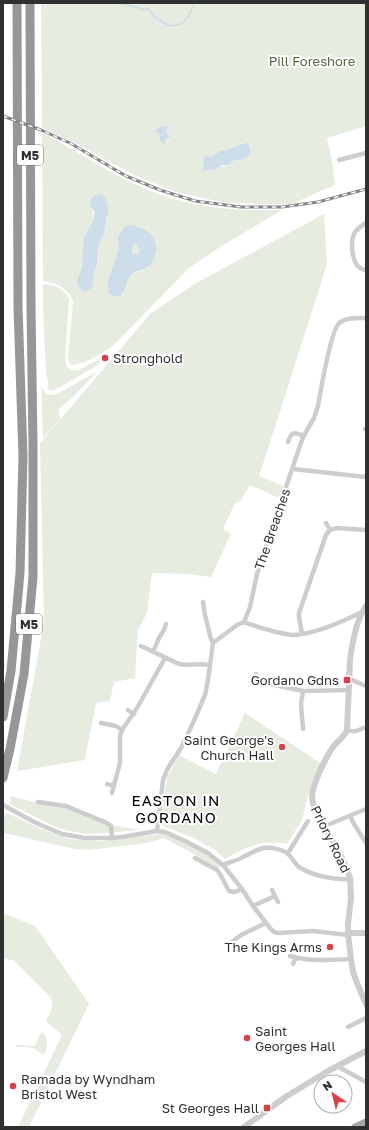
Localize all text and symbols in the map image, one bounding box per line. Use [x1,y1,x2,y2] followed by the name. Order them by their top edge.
[269,53,355,69] park label: Pill Foreshore
[17,145,43,165] road number: M5
[113,350,183,366] place label: Stronghold
[100,353,110,363] marker: Stronghold
[251,486,293,572] street label: The Breaches
[16,614,42,634] road number: M5
[251,672,339,688] place label: Gordano Gdns
[342,675,352,685] marker: Gordano Gdns
[184,732,274,763] place label: Saint George's Church Hall
[277,742,287,752] marker: Saint George's Church Hall
[132,791,220,826] district label: EASTON IN GORDANO
[308,803,354,875] street label: Priory Road
[224,939,322,955] place label: The Kings Arms
[325,942,335,952] marker: The Kings Arms
[255,1023,336,1054] place label: Saint Georges Hall
[242,1033,252,1043] marker: Saint Georges Hall
[21,1071,155,1102] place label: Ramada by Wyndham Bristol West
[313,1074,353,1114] north arrow
[320,1078,334,1093] text: N
[8,1081,18,1091] marker: Ramada by Wyndham Bristol West
[162,1100,259,1116] place label: St Georges Hall
[262,1103,272,1113] marker: St Georges Hall

